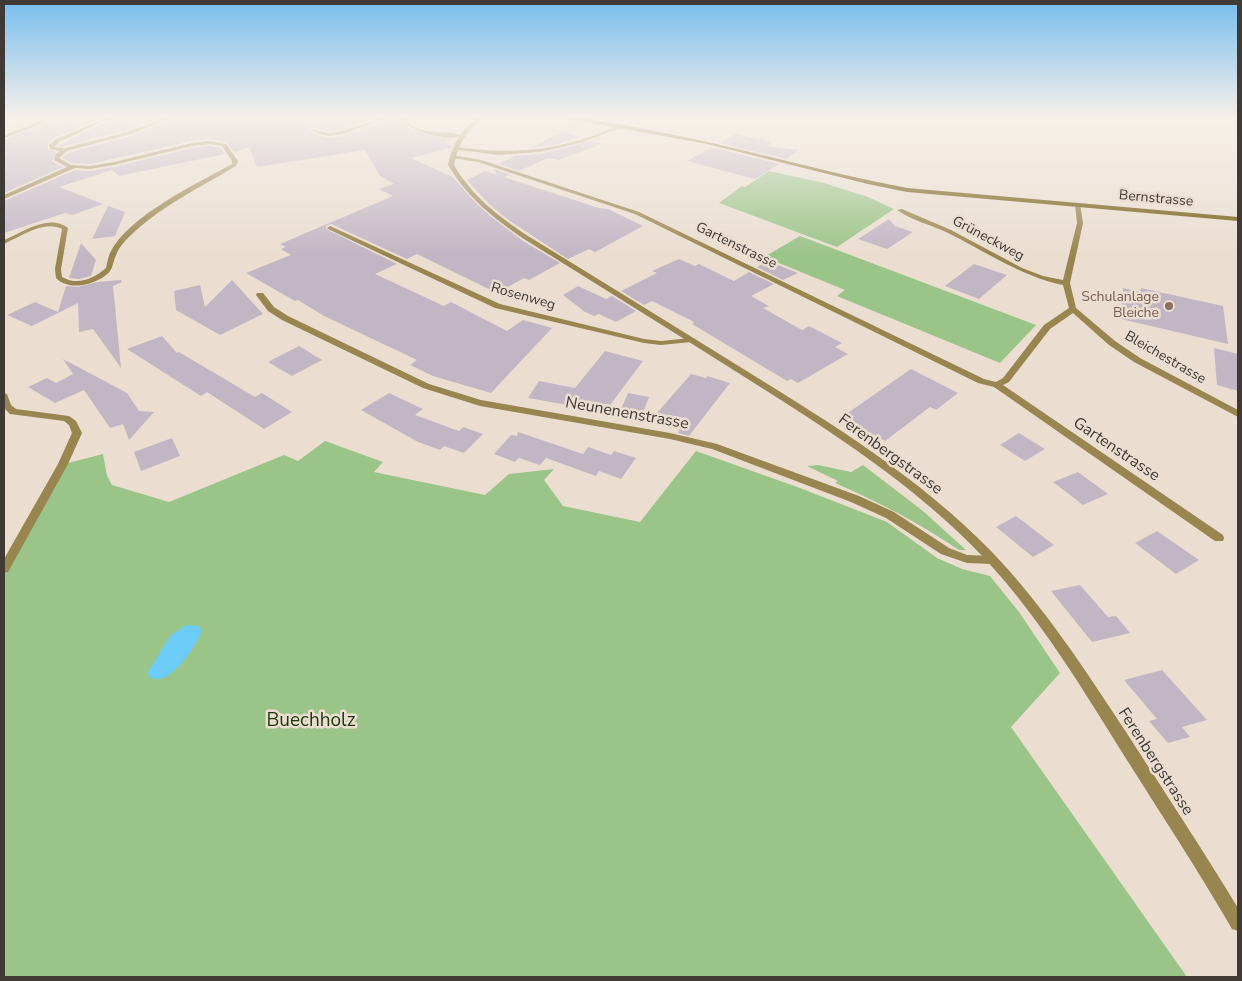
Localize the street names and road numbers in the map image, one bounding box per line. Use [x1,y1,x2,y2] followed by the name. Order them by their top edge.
[1118,187,1194,211] street label: Bernstrasse
[949,213,1027,265] street label: Grüneckweg
[693,219,779,273] street label: Gartenstrasse
[489,280,557,314] street label: Rosenweg
[1121,328,1209,388] street label: Bleichestrasse
[564,394,690,434] street label: Neunenenstrasse
[834,411,946,499] street label: Ferenbergstrasse
[1069,414,1163,486] street label: Gartenstrasse
[1113,705,1197,819] street label: Ferenbergstrasse

